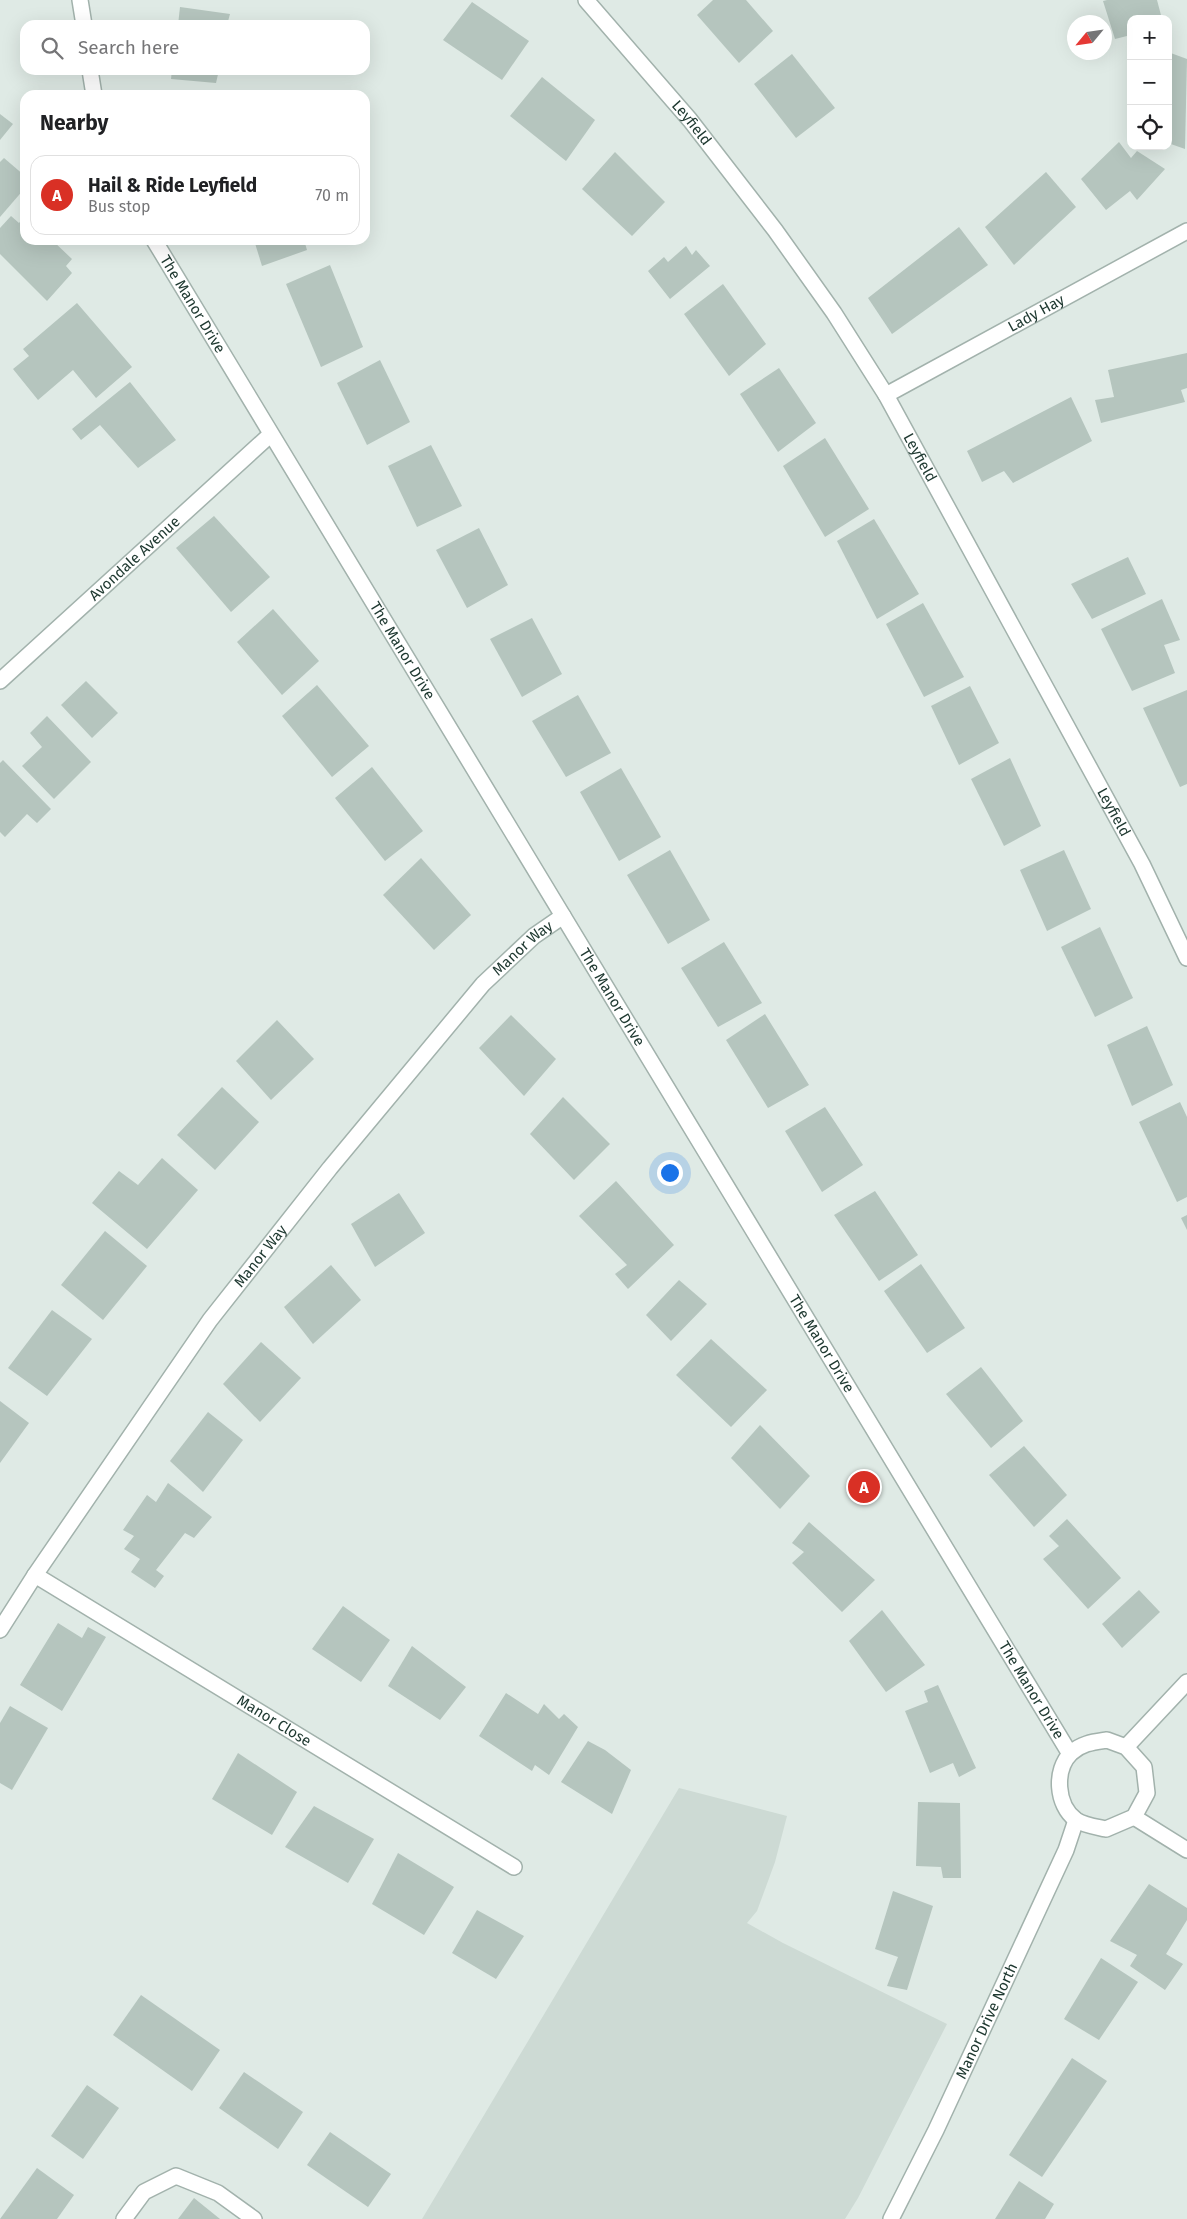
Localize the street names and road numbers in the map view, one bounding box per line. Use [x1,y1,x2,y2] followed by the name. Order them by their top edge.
[668,97,715,149] street label: Leyfield
[156,252,229,356] street label: The Manor Drive
[1005,290,1068,336] street label: Lady Hay
[900,430,941,485] street label: Leyfield
[85,512,184,604] street label: Avondale Avenue
[366,598,439,703] street label: The Manor Drive
[1093,785,1134,840] street label: Leyfield
[489,916,557,979] street label: Manor Way
[576,945,649,1049] street label: The Manor Drive
[230,1221,291,1291] street label: Manor Way
[785,1292,858,1396] street label: The Manor Drive
[995,1638,1068,1742] street label: The Manor Drive
[234,1691,315,1750] street label: Manor Close
[952,1960,1021,2082] street label: Manor Drive North

